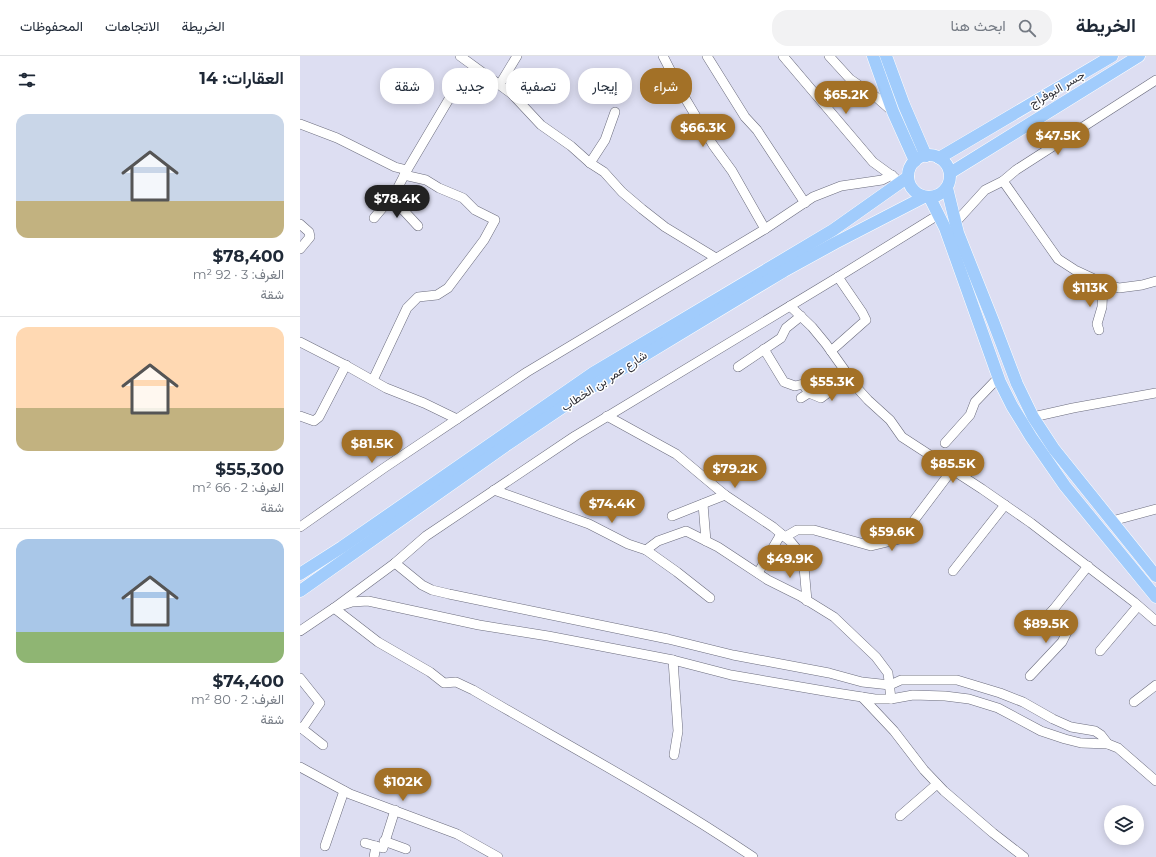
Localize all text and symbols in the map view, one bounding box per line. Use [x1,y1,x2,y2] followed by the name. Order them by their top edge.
[772,10,1052,46] search box
[1076,14,1136,37] text: الخريطة
[950,16,1006,35] text: ابحث هنا
[20,17,83,35] text: المحفوظات
[105,17,159,35] text: الاتجاهات
[181,17,225,35] text: الخريطة
[1016,17,1038,39] icon: search
[1026,67,1088,112] street label: جسر البوفراج
[199,68,284,88] text: العقارات: 14
[380,68,434,104] chip: شقة
[442,68,498,104] chip: جديد
[506,68,570,104] chip: تصفية
[578,68,632,104] chip: إيجار
[640,68,692,104] chip: شراء
[16,69,38,91] icon: filters
[813,81,879,115] pin: $65.2K
[823,86,869,102] text: $65.2K
[670,114,736,148] pin: $66.3K
[680,119,726,135] text: $66.3K
[1025,122,1091,156] pin: $47.5K
[1035,127,1081,143] text: $47.5K
[114,140,186,212] icon: home
[364,185,430,219] pin: $78.4K
[374,190,420,206] text: $78.4K
[212,246,284,266] text: $78,400
[193,266,284,282] text: الغرف: 3 · 92 m²
[1062,274,1118,308] pin: $113K
[1072,279,1108,295] text: $113K
[261,286,284,302] text: شقة
[558,347,651,416] street label: شارع عمر بن الخطاب
[114,353,186,425] icon: home
[799,368,865,402] pin: $55.3K
[810,373,854,389] text: $55.3K
[339,430,405,464] pin: $81.5K
[351,435,393,451] text: $81.5K
[920,450,986,484] pin: $85.5K
[702,455,768,489] pin: $79.2K
[930,455,976,471] text: $85.5K
[215,459,284,479] text: $55,300
[712,460,758,476] text: $79.2K
[192,479,284,495] text: الغرف: 2 · 66 m²
[579,490,645,524] pin: $74.4K
[589,495,635,511] text: $74.4K
[261,499,284,515] text: شقة
[859,518,925,552] pin: $59.6K
[869,523,915,539] text: $59.6K
[757,545,823,579] pin: $49.9K
[767,550,813,566] text: $49.9K
[114,565,186,637] icon: home
[1013,610,1079,644] pin: $89.5K
[1023,615,1069,631] text: $89.5K
[213,671,284,691] text: $74,400
[191,691,284,707] text: الغرف: 2 · 80 m²
[261,711,284,727] text: شقة
[375,768,431,802] pin: $102K
[383,773,423,789] text: $102K
[1104,805,1144,845] map controls
[1104,805,1144,845] button: layers

